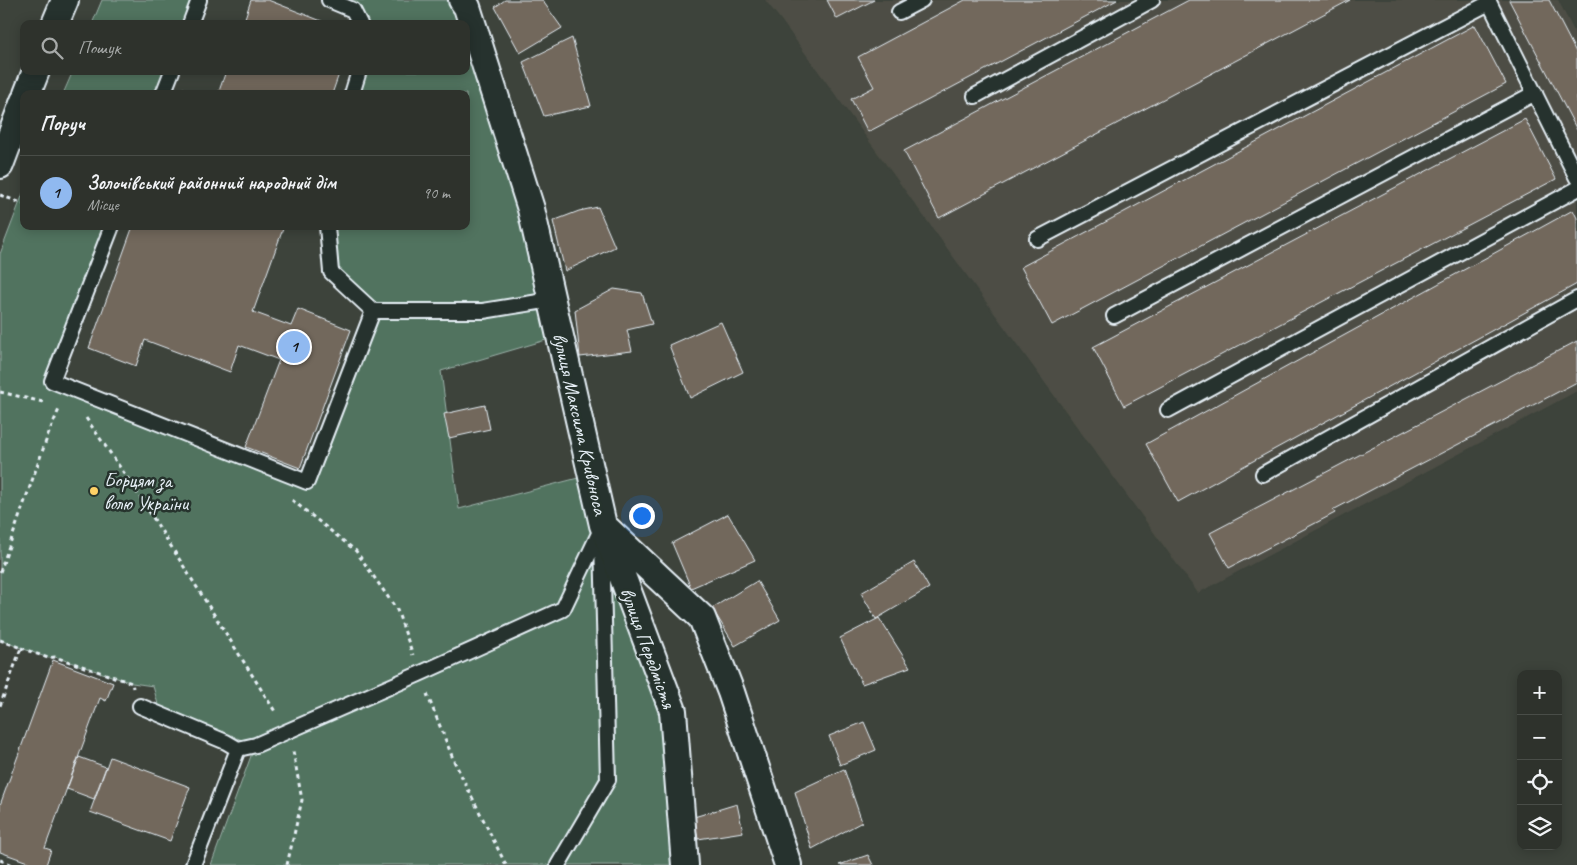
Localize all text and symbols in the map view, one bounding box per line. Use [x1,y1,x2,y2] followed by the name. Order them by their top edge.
[20,20,470,75] search box
[38,34,66,62] icon: search
[78,36,120,60] text: Пошук
[40,110,85,136] text: Поруч
[87,171,336,195] text: Золочівський районний народний дім
[52,183,60,203] text: 1
[423,183,450,203] text: 90 m
[87,195,119,215] text: Місце
[278,328,310,366] pin: 1
[547,331,613,519] street label: вулиця Максима Кривоноса
[104,468,190,516] place label: Борцям за волю України
[88,485,100,497] marker: Борцям за волю України
[629,503,655,529] your location
[615,584,682,713] street label: вулиця Передмістя
[1517,670,1562,850] map controls
[1517,670,1562,715] button: +
[1517,715,1562,760] button: −
[1517,760,1562,805] button: locate
[1517,805,1562,850] button: layers

